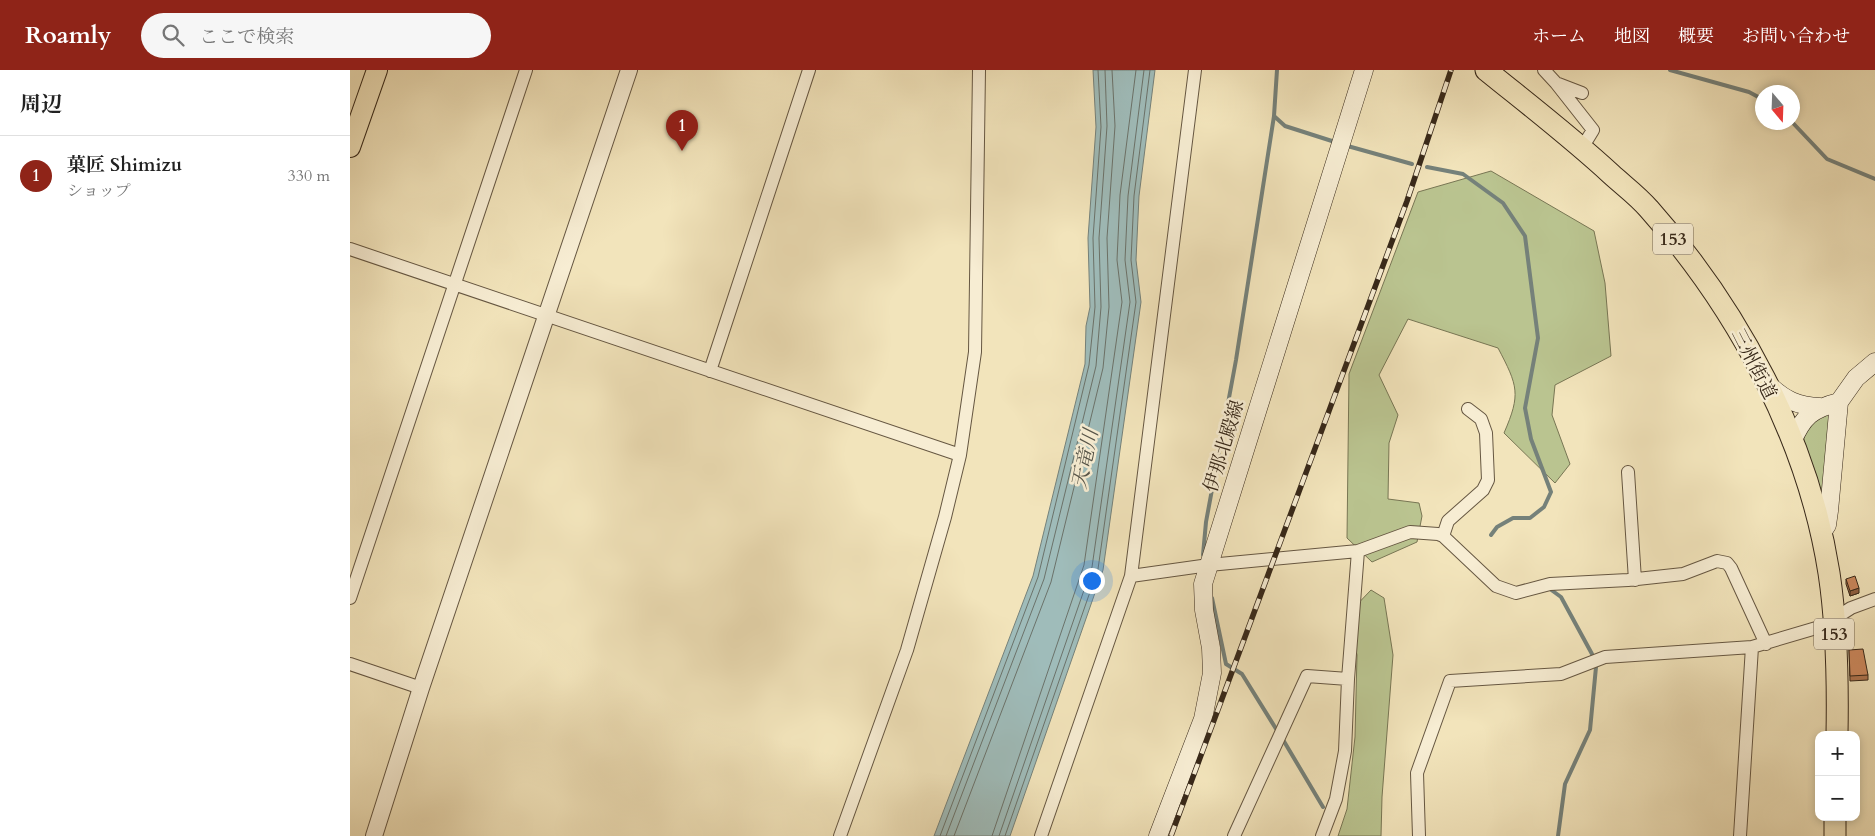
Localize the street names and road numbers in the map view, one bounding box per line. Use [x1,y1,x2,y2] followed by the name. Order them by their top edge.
[1653,223,1693,254] road number: 153
[1725,324,1783,404] street label: 三州街道
[1198,397,1250,495] street label: 伊那北殿線
[1814,618,1854,650] road number: 153

